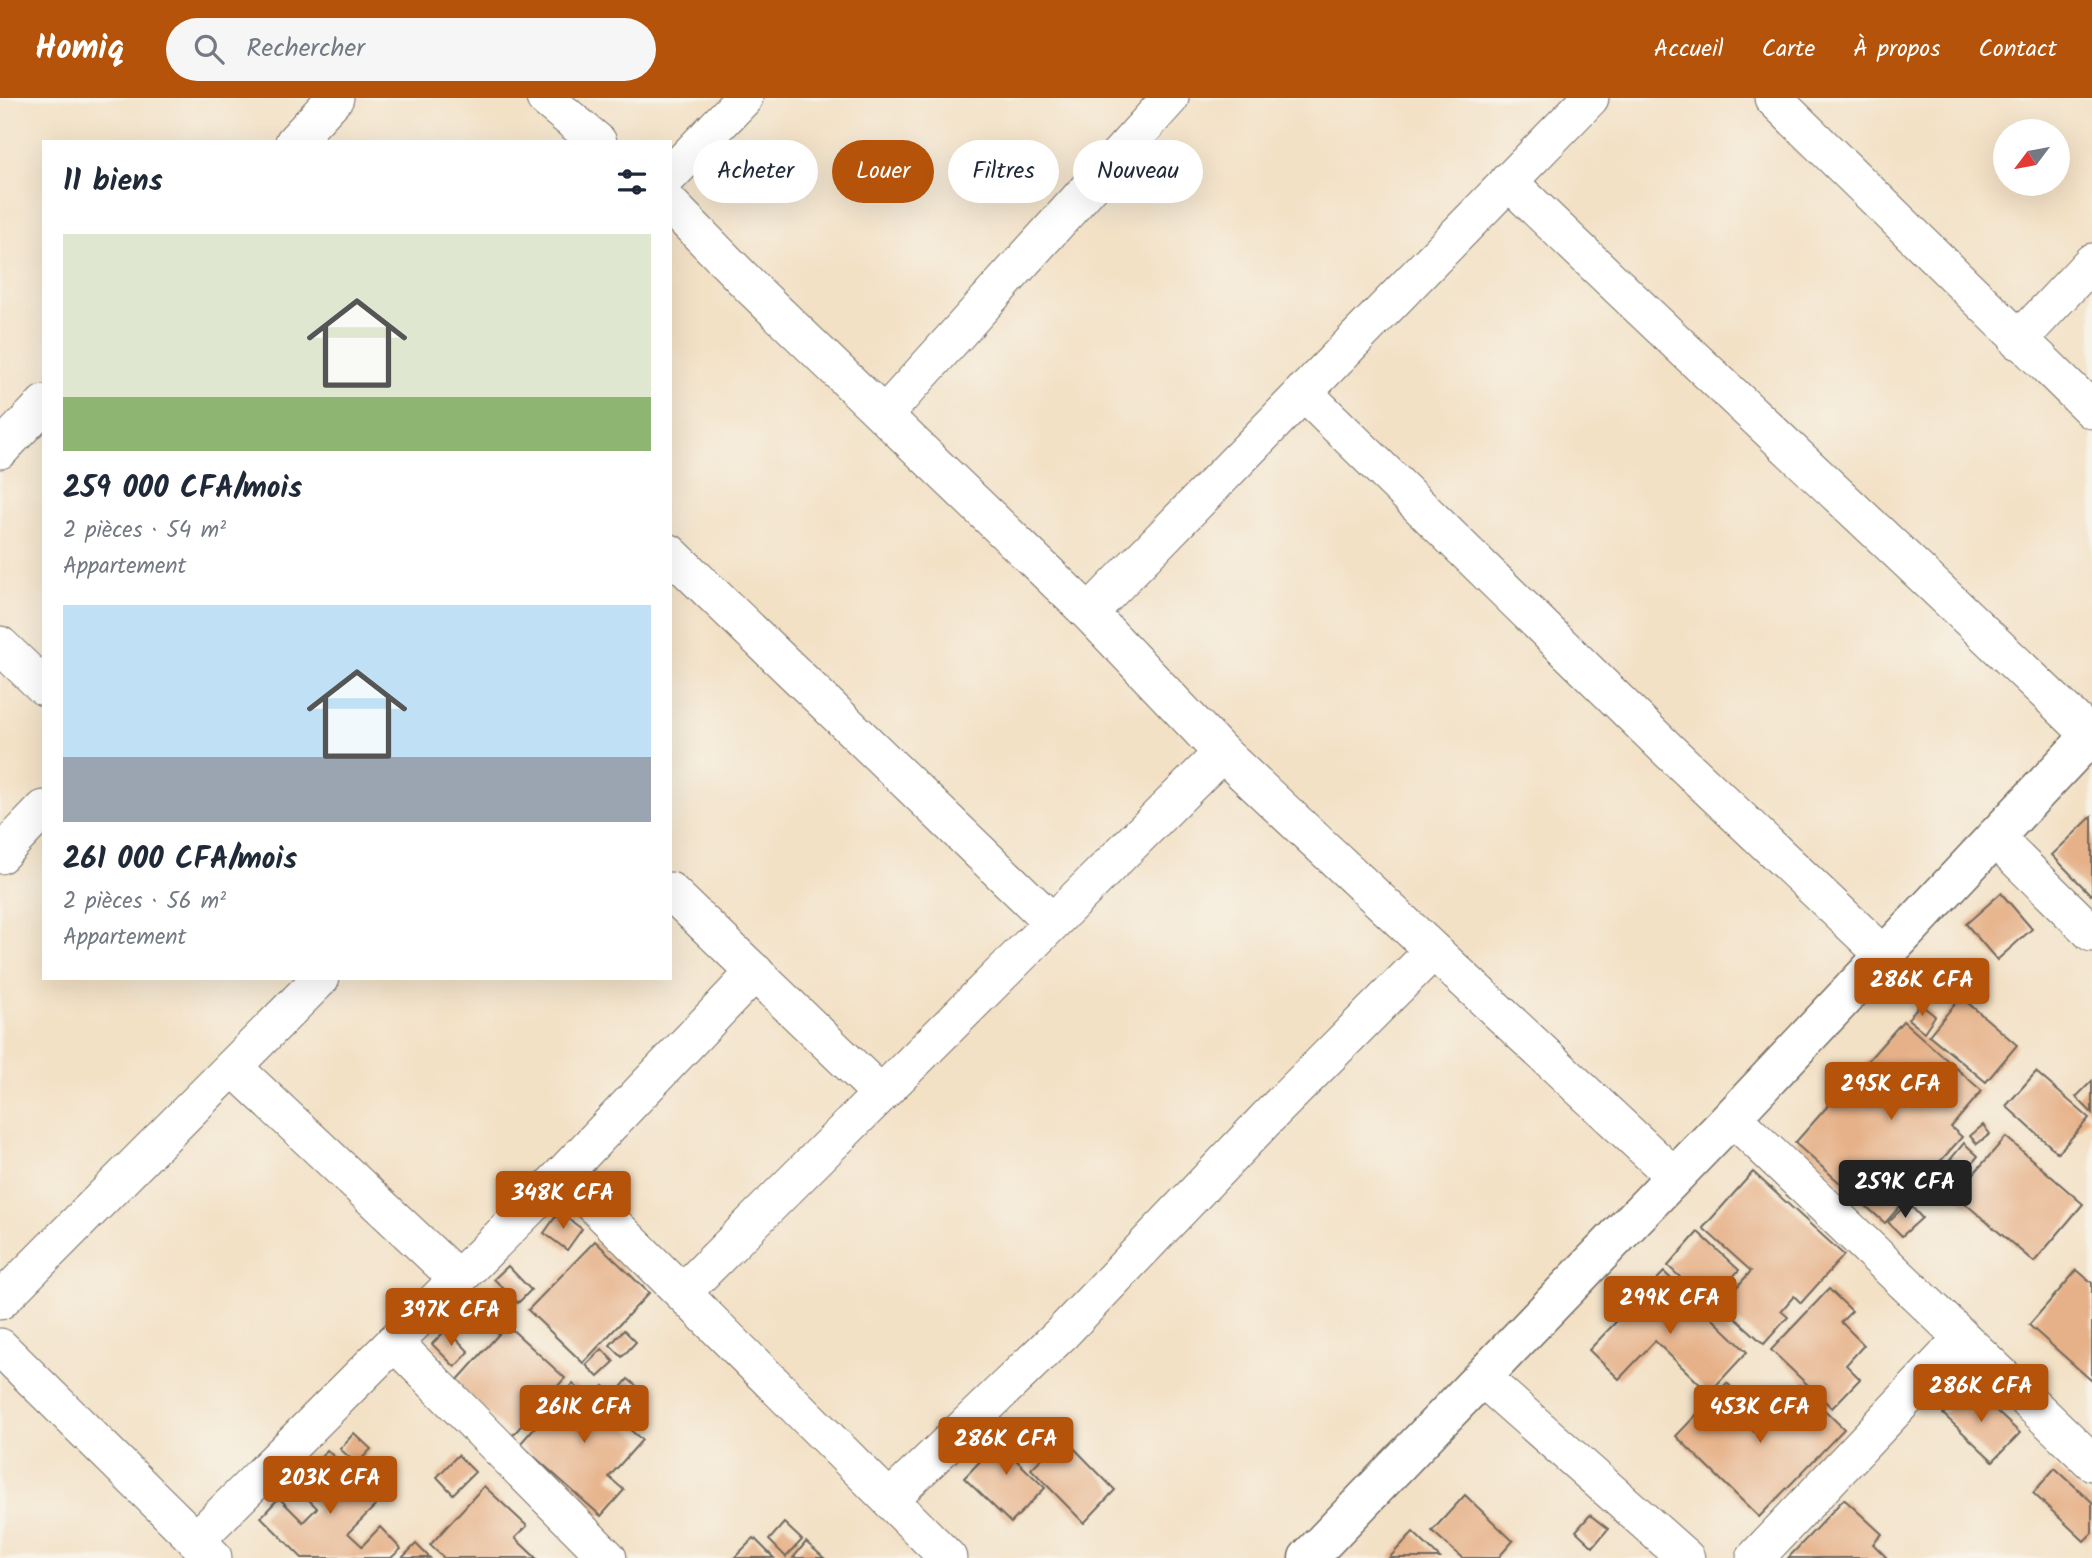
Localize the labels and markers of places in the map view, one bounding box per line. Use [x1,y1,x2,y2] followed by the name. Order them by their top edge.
[1850,958,1994,1018] pin: 286K CFA
[1819,1062,1963,1122] pin: 295K CFA
[1833,1160,1977,1220] pin: 259K CFA
[491,1172,635,1231] pin: 348K CFA
[1598,1276,1742,1336] pin: 299K CFA
[379,1288,523,1348] pin: 397K CFA
[1909,1364,2053,1424] pin: 286K CFA
[512,1386,656,1445] pin: 261K CFA
[1688,1386,1832,1445] pin: 453K CFA
[934,1418,1078,1477] pin: 286K CFA
[258,1456,402,1516] pin: 203K CFA

